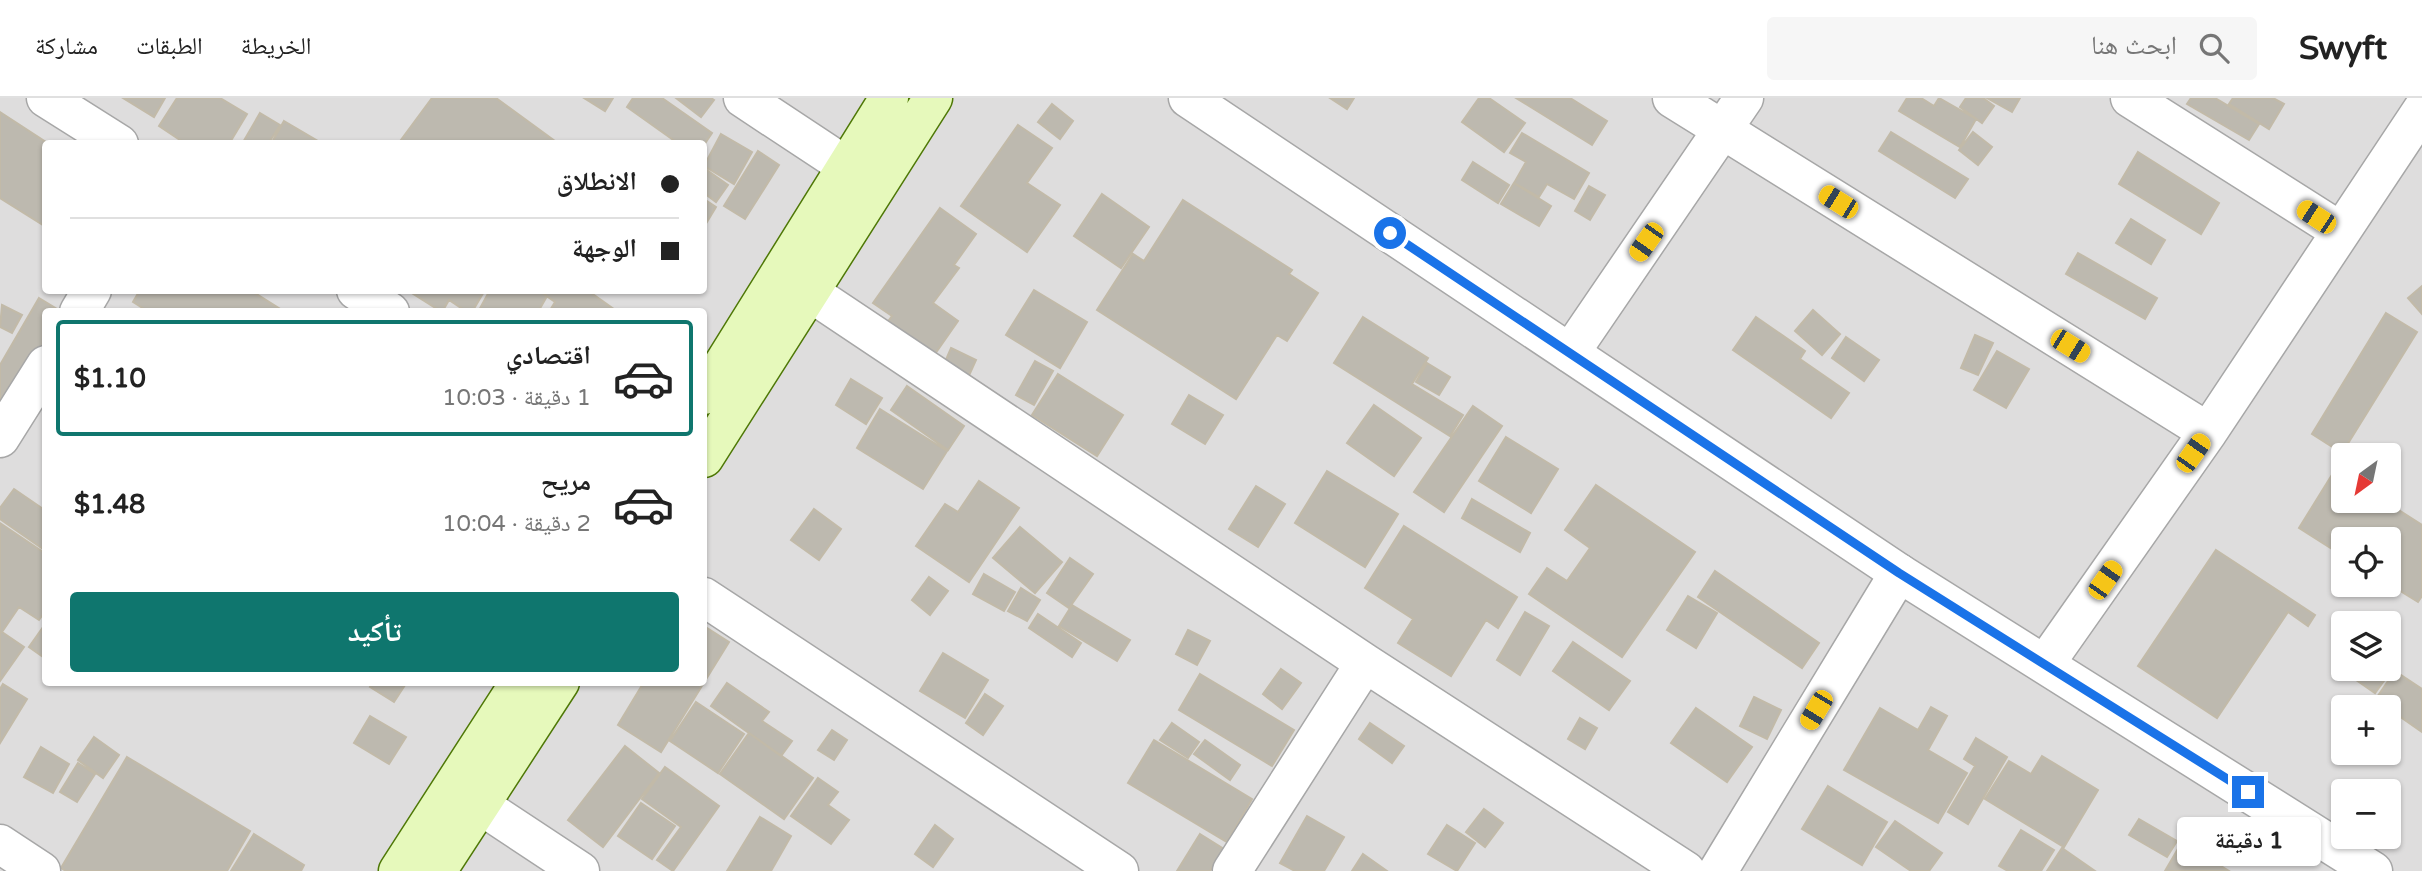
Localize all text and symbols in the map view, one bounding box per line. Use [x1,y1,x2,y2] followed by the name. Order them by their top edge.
[1767,17,2257,80] search box
[2195,29,2233,67] icon: search
[2299,29,2387,68] text: Swyft
[2091,30,2177,61] text: ابحث هنا
[35,32,98,61] text: مشاركة
[136,32,203,61] text: الطبقات
[241,32,311,61] text: الخريطة
[557,166,637,197] text: الانطلاق
[1815,182,1862,222] car
[2293,197,2340,237] car
[1374,217,1406,249] route start
[1626,219,1667,265] car
[572,233,637,264] text: الوجهة
[2047,326,2094,366] car
[506,340,591,371] text: اقتصادي
[612,347,675,410] icon: car
[74,363,146,394] text: $1.10
[442,384,591,412] text: 1 دقيقة · 10:03
[2173,430,2214,476] car
[2331,443,2401,513] north arrow
[2331,443,2401,849] map controls
[541,466,591,497] text: مريح
[612,473,675,536] icon: car
[74,489,145,520] text: $1.48
[442,510,591,538] text: 2 دقيقة · 10:04
[2331,527,2401,597] button: locate
[2085,557,2126,603] car
[70,592,679,672] button: تأكيد
[2331,611,2401,681] button: layers
[1797,687,1836,733] car
[2331,695,2401,765] button: +
[2232,776,2264,808] route end
[2331,779,2401,849] button: −
[2176,816,2320,866] callout: 1 دقيقة
[2215,827,2283,855] text: 1 دقيقة

